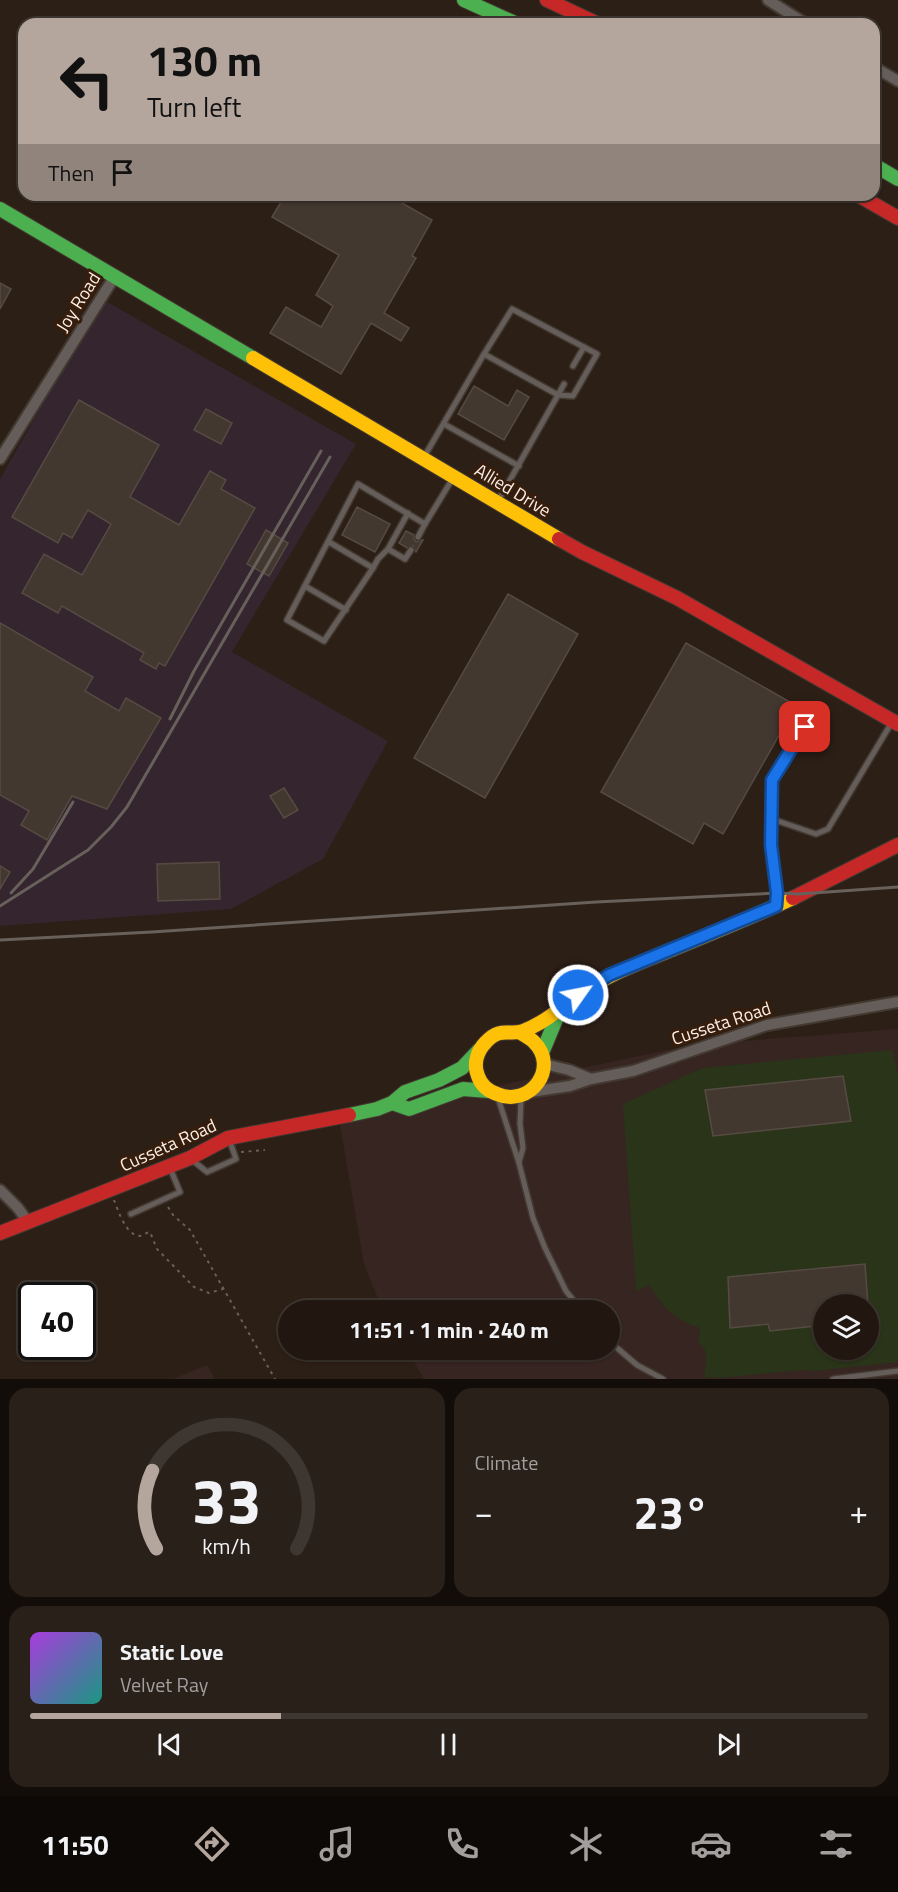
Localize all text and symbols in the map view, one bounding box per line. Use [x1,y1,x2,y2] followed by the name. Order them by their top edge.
[147,28,262,92] text: 130 m
[48,42,126,120] icon: left
[147,86,241,127] text: Turn left
[48,156,94,190] text: Then
[106,156,139,189] icon: arrive
[49,267,107,337] street label: Joy Road
[470,457,556,523] street label: Allied Drive
[779,701,830,752] pin
[788,710,821,743] icon: arrive
[546,963,610,1027] position arrow
[668,994,774,1052] street label: Cusseta Road
[115,1112,221,1178] street label: Cusseta Road
[18,1282,96,1360] speed limit sign: 40
[813,1294,879,1360] map controls
[813,1294,879,1360] button: layers
[349,1313,549,1347] text: 11:51 · 1 min · 240 m
[475,1447,538,1478] text: Climate
[192,1452,262,1547] text: 33
[633,1478,709,1546] text: 23°
[475,1487,493,1537] text: −
[850,1487,868,1537] text: +
[202,1531,251,1563] text: km/h
[120,1635,223,1669] text: Static Love
[120,1669,209,1700] text: Velvet Ray
[153,1728,186,1761] icon: previous
[432,1728,465,1761] icon: pause
[712,1728,745,1761] icon: next
[191,1823,233,1865] icon: directions
[316,1823,358,1865] icon: music
[441,1823,483,1865] icon: phone
[565,1823,607,1865] icon: climate
[690,1823,732,1865] icon: car
[815,1823,857,1865] icon: filters
[41,1824,109,1865] text: 11:50

